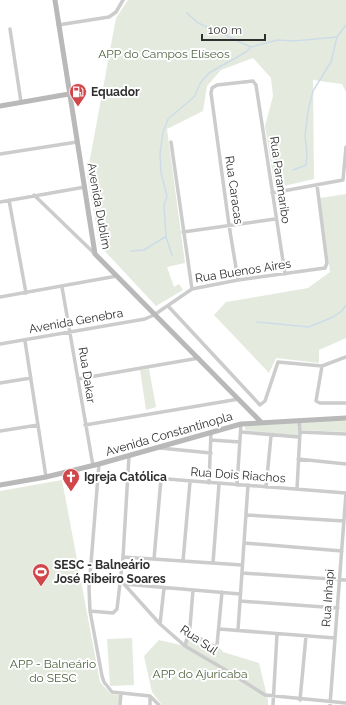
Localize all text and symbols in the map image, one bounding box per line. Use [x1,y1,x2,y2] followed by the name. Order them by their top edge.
[202,16,265,42] scale bar
[208,23,242,37] text: 100 m
[98,47,230,61] park label: APP do Campos Elíseos
[68,82,88,107] fuel station icon: Equador
[91,85,140,99] place label: Equador
[267,135,293,225] street label: Rua Paramaribo
[222,155,246,225] street label: Rua Caracas
[84,162,114,250] street label: Avenida Dublim
[194,256,292,285] street label: Rua Buenos Aires
[28,306,124,336] street label: Avenida Genebra
[76,346,98,405] street label: Rua Dakar
[104,409,234,459] street label: Avenida Constantinopla
[190,465,286,485] street label: Rua Dois Riachos
[61,467,81,492] church icon: Igreja Católica
[84,470,167,484] place label: Igreja Católica
[54,558,166,586] place label: SESC - Balneário José Ribeiro Soares
[31,562,51,587] sports icon: SESC - Balneário José Ribeiro Soares
[319,569,337,627] street label: Rua Inhapi
[178,622,221,658] street label: Rua Sul
[10,657,96,685] park label: APP - Balneário do SESC
[153,667,247,681] park label: APP do Ajuricaba

